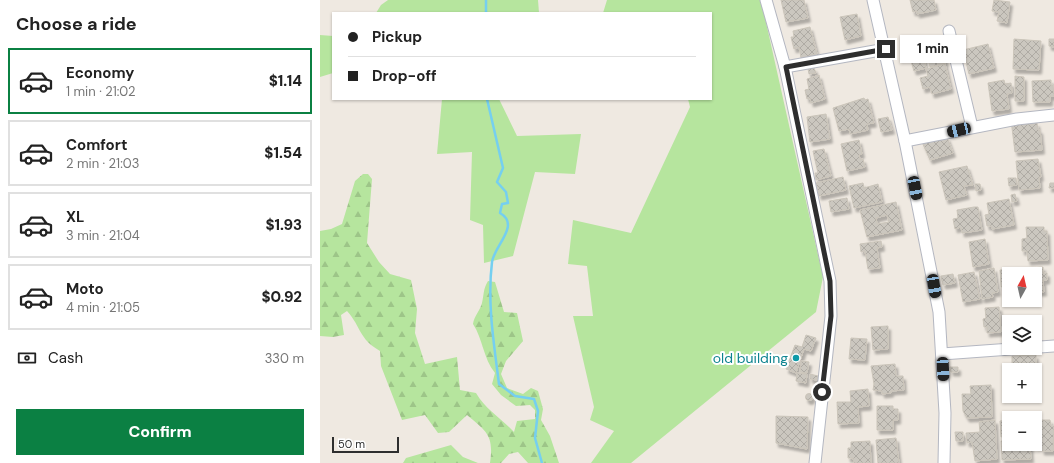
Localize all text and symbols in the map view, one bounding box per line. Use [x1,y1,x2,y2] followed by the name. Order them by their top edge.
[16,12,137,36] text: Choose a ride
[372,27,422,47] text: Pickup
[900,35,966,63] callout: 1 min
[877,40,895,58] route end
[917,40,949,57] text: 1 min
[18,63,54,99] icon: car
[66,63,134,83] text: Economy
[372,66,437,86] text: Drop-off
[269,71,302,91] text: $1.14
[66,83,136,100] text: 1 min · 21:02
[946,121,972,139] car
[18,135,54,171] icon: car
[66,135,127,155] text: Comfort
[264,143,302,163] text: $1.54
[66,155,139,172] text: 2 min · 21:03
[907,175,923,201] car
[18,207,54,243] icon: car
[66,207,84,227] text: XL
[265,215,302,235] text: $1.93
[66,227,140,244] text: 3 min · 21:04
[1002,267,1042,307] north arrow
[1002,267,1042,451] map controls
[926,273,942,299] car
[18,279,54,315] icon: car
[66,279,104,299] text: Moto
[261,287,302,307] text: $0.92
[66,299,140,316] text: 4 min · 21:05
[1002,315,1042,355] button: layers
[16,347,38,369] icon: cash
[48,348,83,368] text: Cash
[713,349,788,367] place label: old building
[265,350,304,367] text: 330 m
[791,353,801,363] marker: old building
[936,357,950,381] car
[1002,363,1042,403] button: +
[813,383,831,401] route start
[16,409,304,455] button: Confirm
[1002,411,1042,451] button: −
[332,435,399,454] scale bar
[338,437,365,451] text: 50 m

